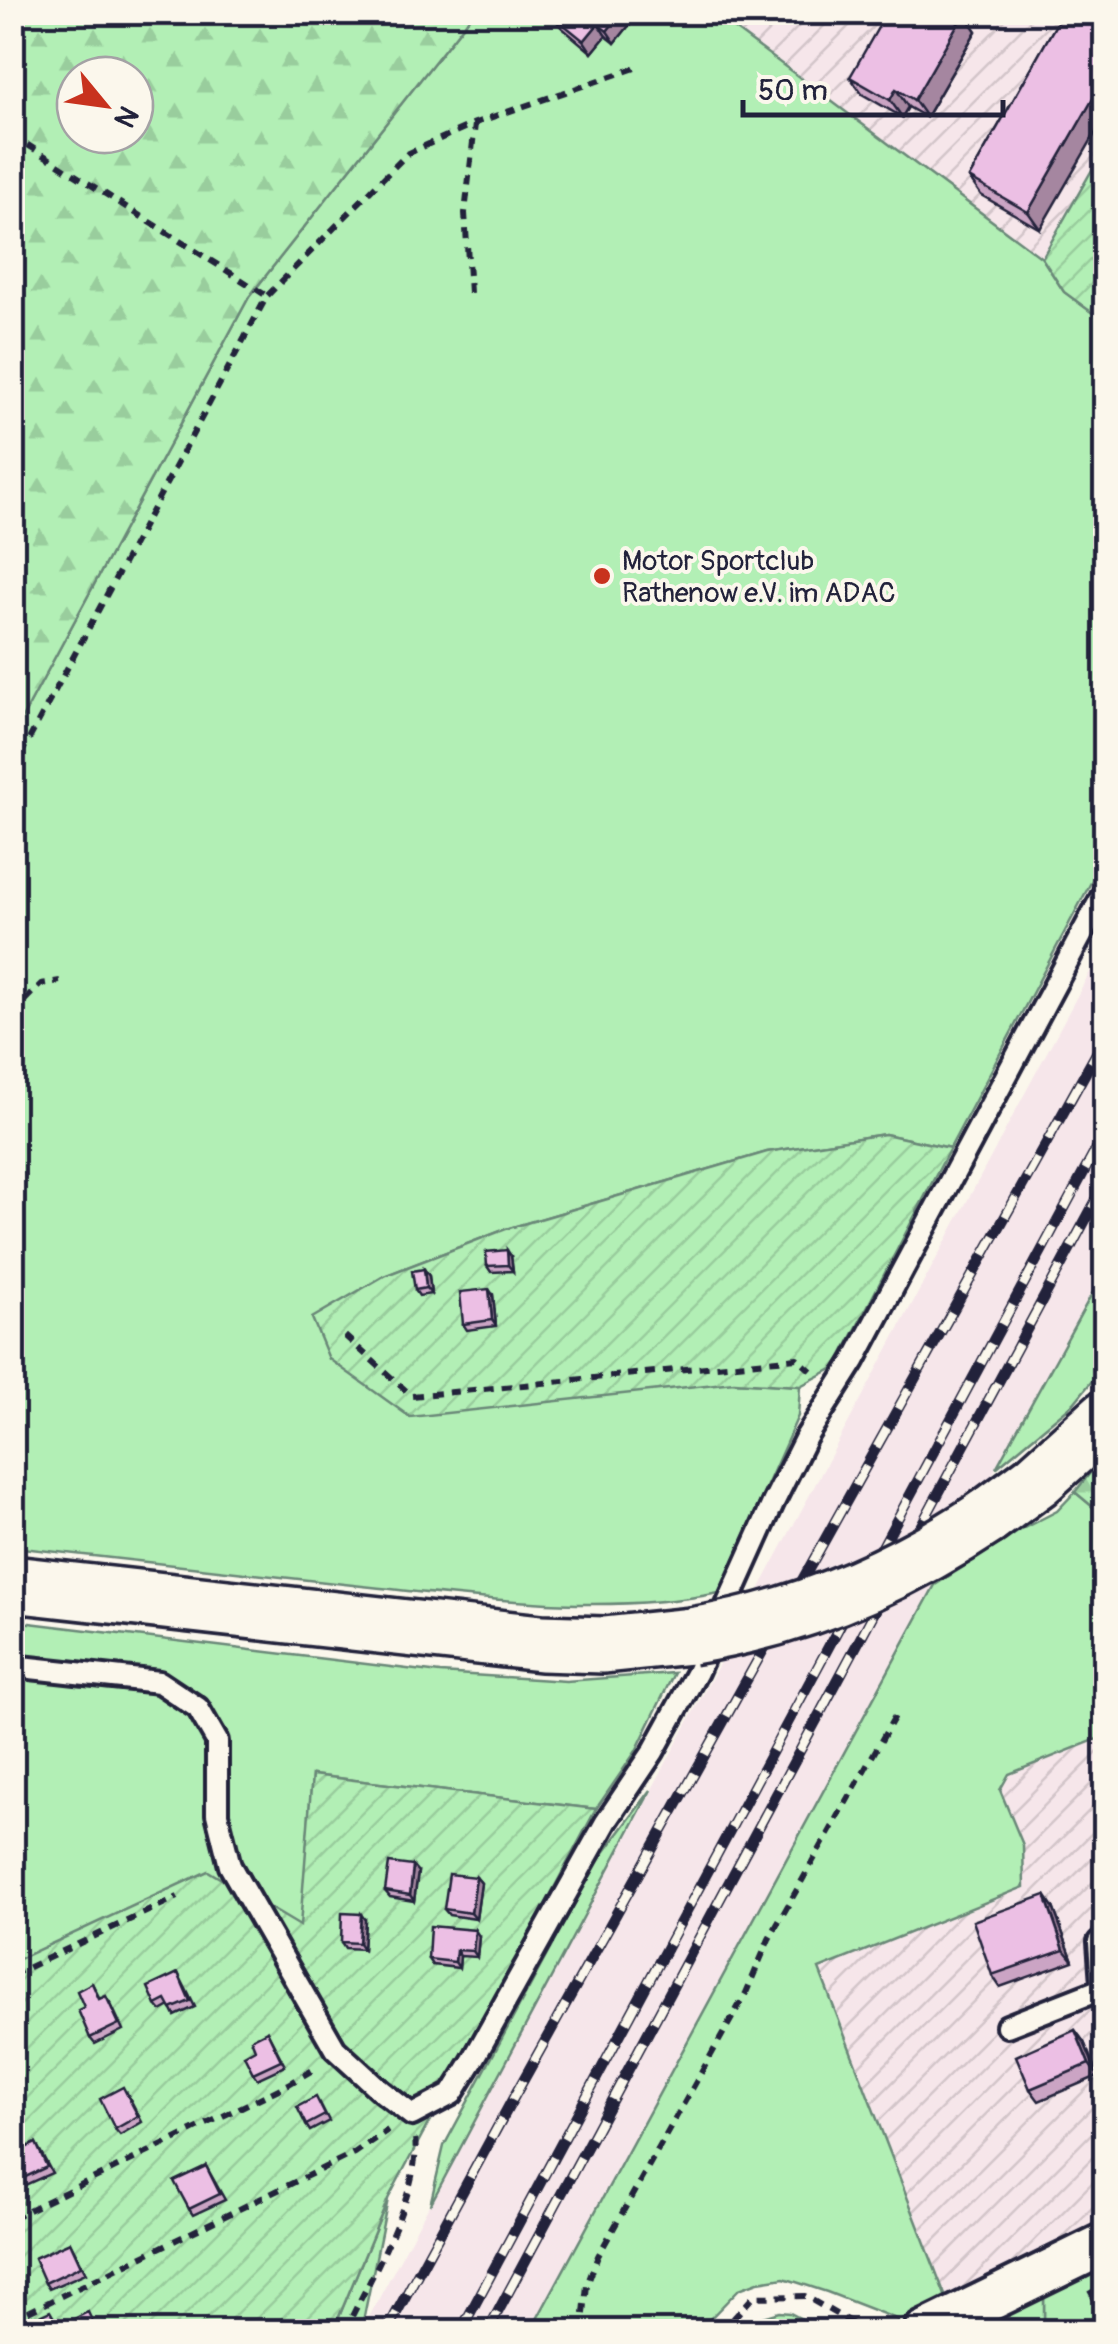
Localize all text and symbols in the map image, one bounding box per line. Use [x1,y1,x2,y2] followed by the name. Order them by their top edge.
[55,55,155,155] north arrow
[743,55,1003,117] scale bar
[758,72,828,109] text: 50 m
[106,100,145,133] text: N
[622,544,896,611] place label: Motor Sportclub Rathenow e.V. im ADAC
[591,565,613,587] marker: Motor Sportclub Rathenow e.V. im ADAC

